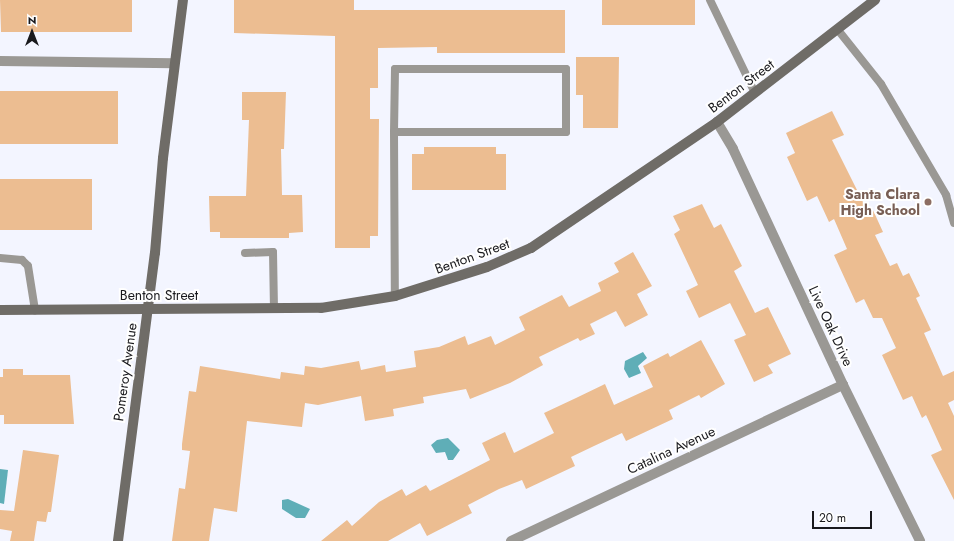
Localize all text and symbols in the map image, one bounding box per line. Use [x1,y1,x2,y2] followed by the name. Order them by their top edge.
[12,12,52,52] north arrow
[28,12,36,28] text: N
[705,56,777,116] street label: Benton Street
[840,186,920,218] place label: Santa Clara High School
[923,197,933,207] marker: Santa Clara High School
[432,235,512,277] street label: Benton Street
[805,283,857,369] street label: Live Oak Drive
[120,287,198,303] street label: Benton Street
[110,322,140,422] street label: Pomeroy Avenue
[624,422,718,478] street label: Catalina Avenue
[814,503,874,529] scale bar
[819,509,846,527] text: 20 m

